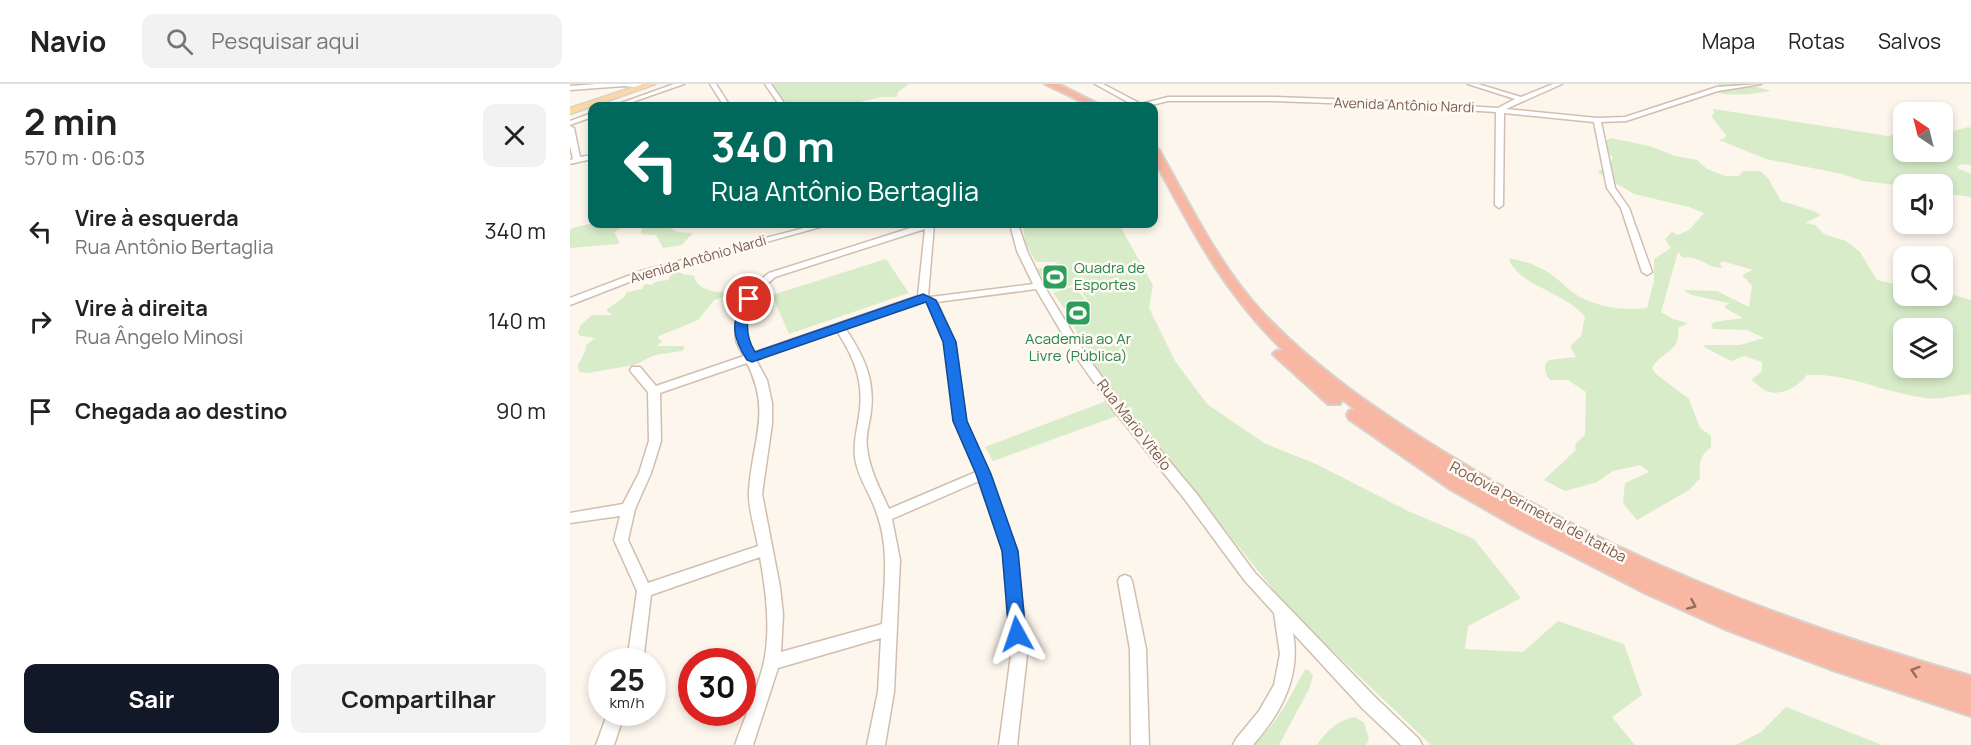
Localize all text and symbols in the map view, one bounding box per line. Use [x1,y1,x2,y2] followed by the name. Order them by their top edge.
[142,14,562,68] search box
[30,22,106,60] text: Navio
[163,25,196,58] icon: search
[211,26,360,56] text: Pesquisar aqui
[1702,27,1755,55] text: Mapa
[1788,27,1845,55] text: Rotas
[1878,27,1941,55] text: Salvos
[1333,93,1475,116] street label: Avenida Antônio Nardi
[24,97,118,146] text: 2 min
[1893,102,1953,162] north arrow
[1893,102,1953,378] map controls
[483,104,546,167] button: close
[711,117,835,175] text: 340 m
[612,126,690,204] icon: left
[24,144,145,171] text: 570 m · 06:03
[711,172,979,209] text: Rua Antônio Bertaglia
[1893,174,1953,234] button: sound
[75,203,239,233] text: Vire à esquerda
[24,215,57,248] icon: left
[484,216,546,246] text: 340 m
[628,230,768,287] street label: Avenida Antônio Nardi
[75,233,274,260] text: Rua Antônio Bertaglia
[1893,246,1953,306] button: search
[1074,257,1145,295] place label: Quadra de Esportes
[1040,262,1070,292] sports icon: Quadra de Esportes
[723,273,774,324] pin
[732,282,765,315] icon: arrive
[75,293,208,323] text: Vire à direita
[1063,298,1093,328] sports icon: Academia ao Ar Livre (Pública)
[24,305,57,338] icon: right
[488,306,546,336] text: 140 m
[1893,318,1953,378] button: layers
[75,323,243,350] text: Rua Ângelo Minosi
[1025,328,1132,366] place label: Academia ao Ar Livre (Pública)
[1092,375,1177,475] street label: Rua Mario Vitelo
[24,395,57,428] icon: arrive
[75,396,287,426] text: Chegada ao destino
[496,396,546,426] text: 90 m
[1446,456,1630,567] street label: Rodovia Perimetral de Itatiba
[1686,597,1697,609] one-way arrow
[985,602,1049,666] position arrow
[678,648,756,726] speed limit sign: 30
[609,659,645,700] text: 25
[24,664,279,733] button: Sair
[291,664,546,733] button: Compartilhar
[1910,665,1921,678] one-way arrow
[610,692,644,713] text: km/h

